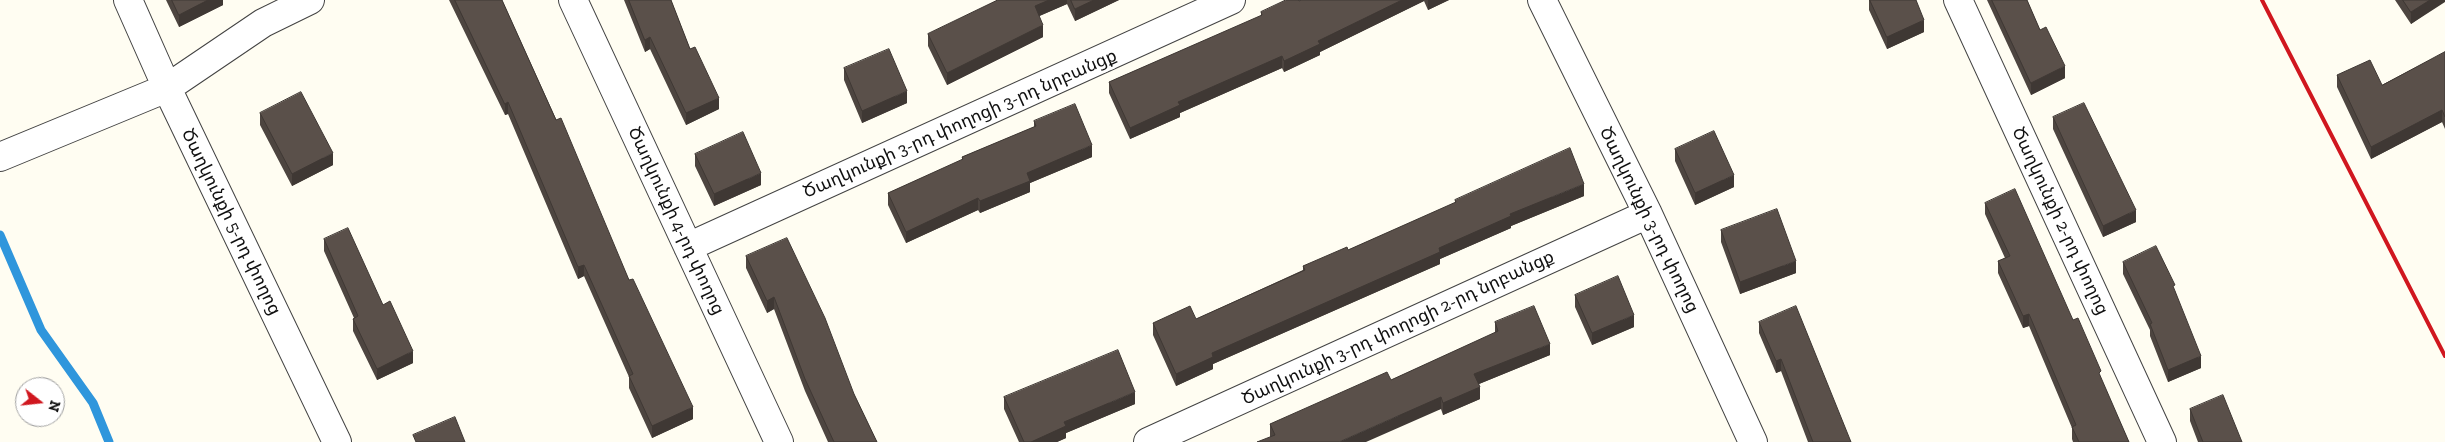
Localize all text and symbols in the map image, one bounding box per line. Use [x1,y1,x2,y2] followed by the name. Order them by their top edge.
[800,45,1120,203] street label: Ծաղկունքի 3-րդ փողոցի 3-րդ նրբանցք
[623,124,729,318] street label: Ծաղկունքի 4-րդ փողոց
[1595,124,1703,316] street label: Ծաղկունքի 3-րդ փողոց
[2007,124,2113,318] street label: Ծաղկունքի 2-րդ փողոց
[176,125,286,319] street label: Ծաղկունքի 5-րդ փողոց
[1238,246,1558,410] street label: Ծաղկունքի 3-րդ փողոցի 2-րդ նրբանցք
[15,377,65,427] north arrow
[44,399,64,413] text: N

